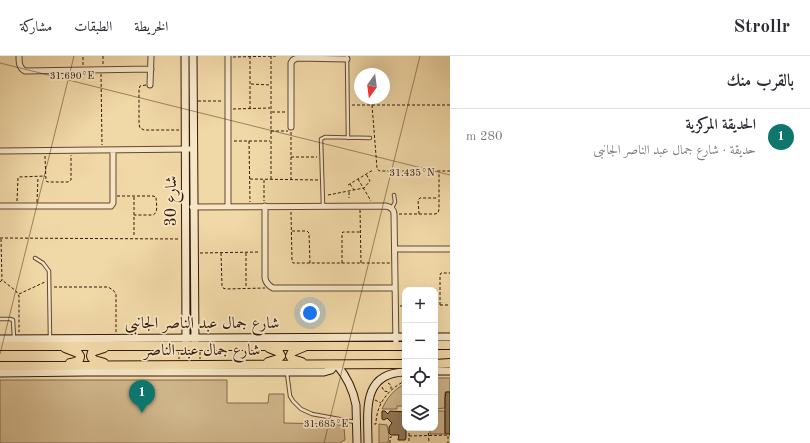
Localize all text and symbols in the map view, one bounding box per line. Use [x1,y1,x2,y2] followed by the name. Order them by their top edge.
[734,18,790,37] text: Strollr
[20,20,52,34] text: مشاركة
[74,20,112,34] text: الطبقات
[134,20,168,34] text: الخريطة
[354,68,390,104] north arrow
[50,71,94,81] text: 31.690°E
[726,73,794,90] text: بالقرب منك
[685,118,756,133] text: الحديقة المركزية
[466,130,503,143] text: 280 m
[777,130,785,143] text: 1
[593,144,756,157] text: حديقة · شارع جمال عبد الناصر الجانبى
[389,168,435,178] text: 31.435°N
[164,176,184,226] street label: شارع 30
[402,287,438,431] map controls
[402,287,438,323] button: +
[300,303,320,323] your location
[125,316,279,336] street label: شارع جمال عبد الناصر الجانبى
[402,323,438,359] button: −
[142,343,260,363] street label: شارع جمال عبد الناصر
[402,359,438,395] button: locate
[129,380,155,413] pin: 1
[402,395,438,431] button: layers
[304,419,348,429] text: 31.685°E

